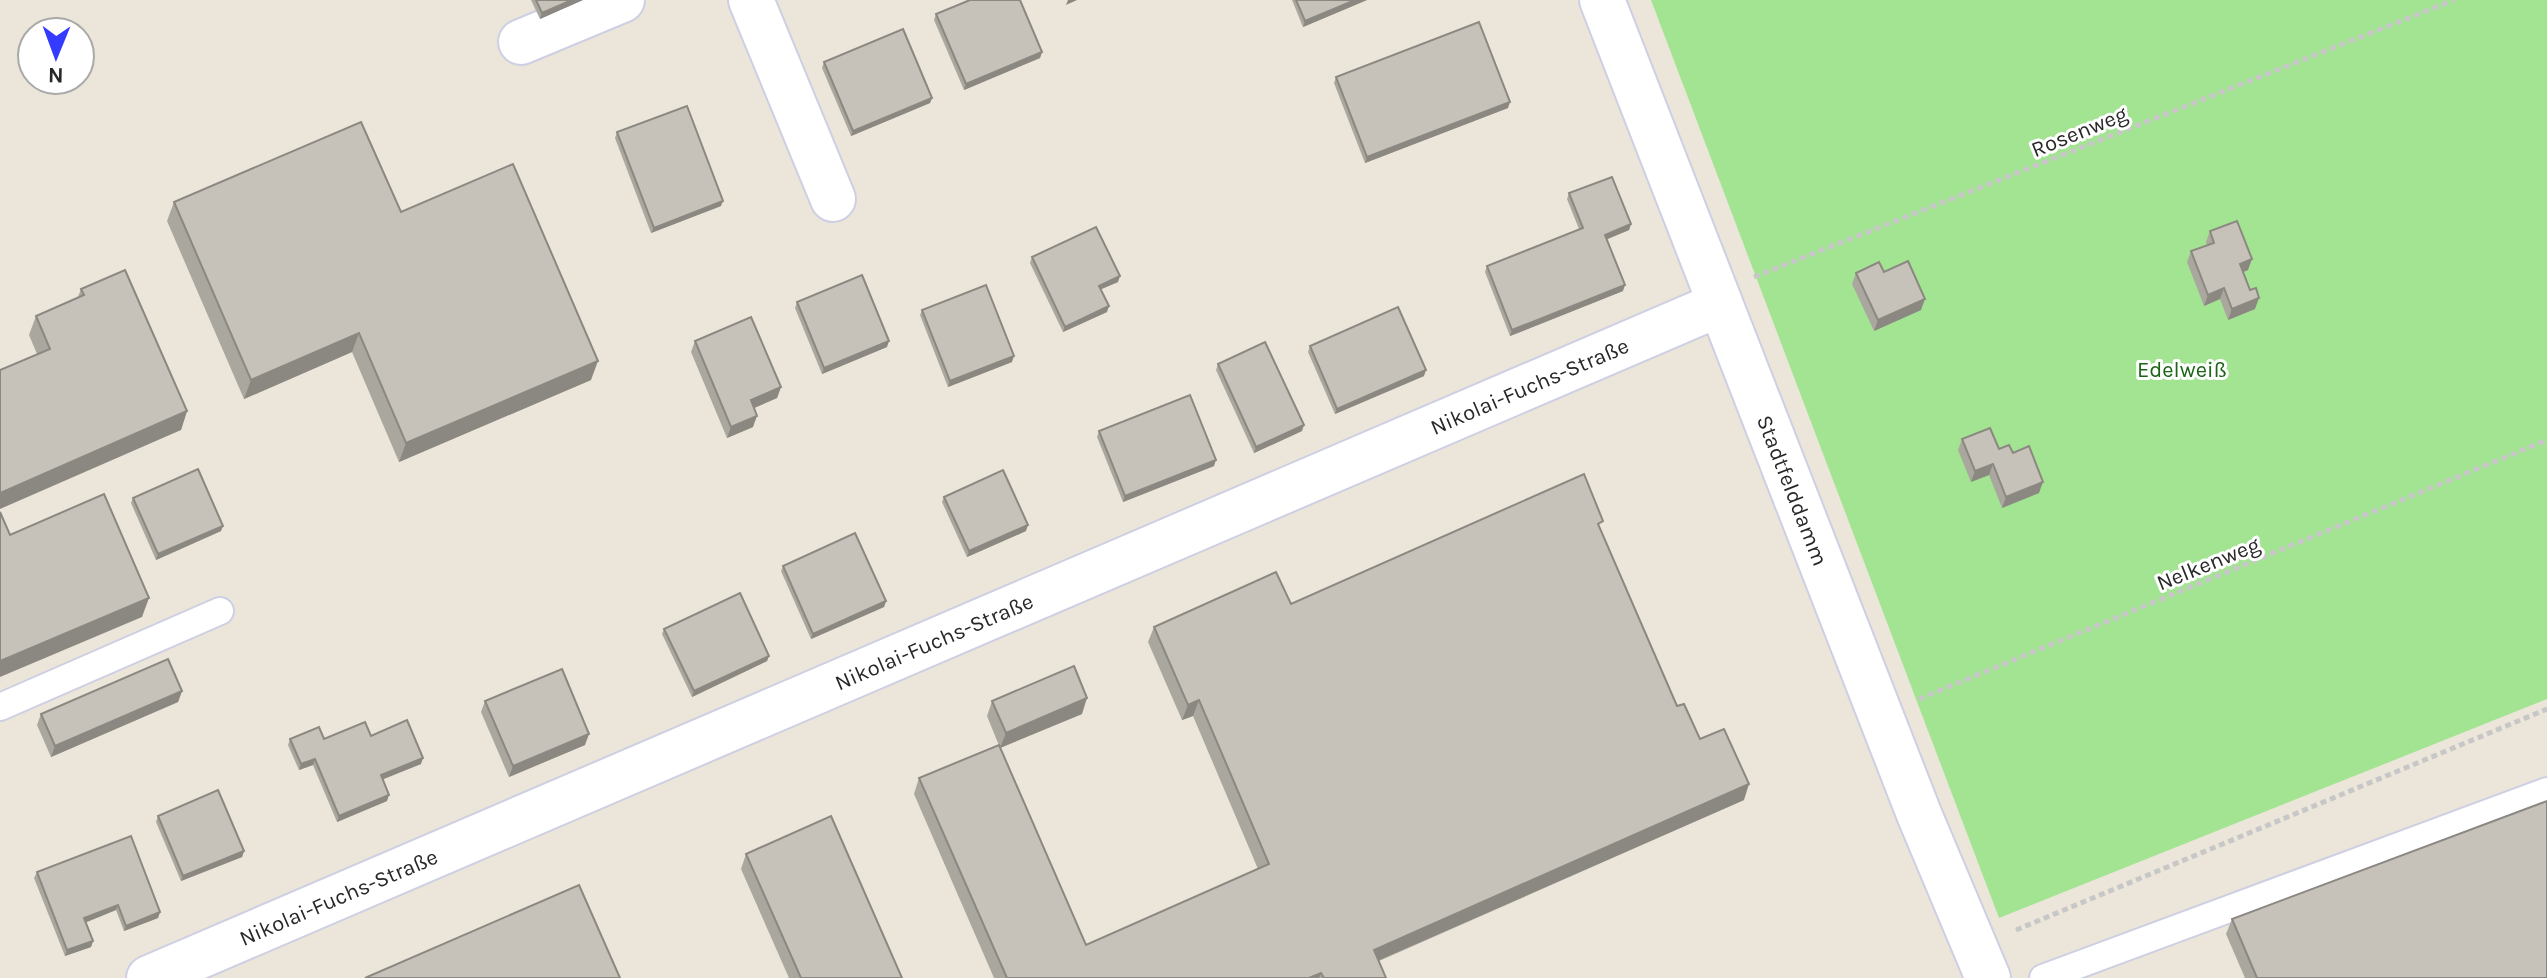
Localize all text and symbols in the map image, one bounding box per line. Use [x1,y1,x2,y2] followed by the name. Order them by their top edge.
[16,16,96,96] north arrow
[48,62,64,88] text: N
[2028,101,2132,163] street label: Rosenweg
[1427,333,1633,441] street label: Nikolai-Fuchs-Straße
[2137,357,2227,383] park label: Edelweiß
[1751,411,1833,570] street label: Stadtfelddamm
[2153,531,2264,596] street label: Nelkenweg
[831,588,1037,696] street label: Nikolai-Fuchs-Straße
[236,844,442,952] street label: Nikolai-Fuchs-Straße

